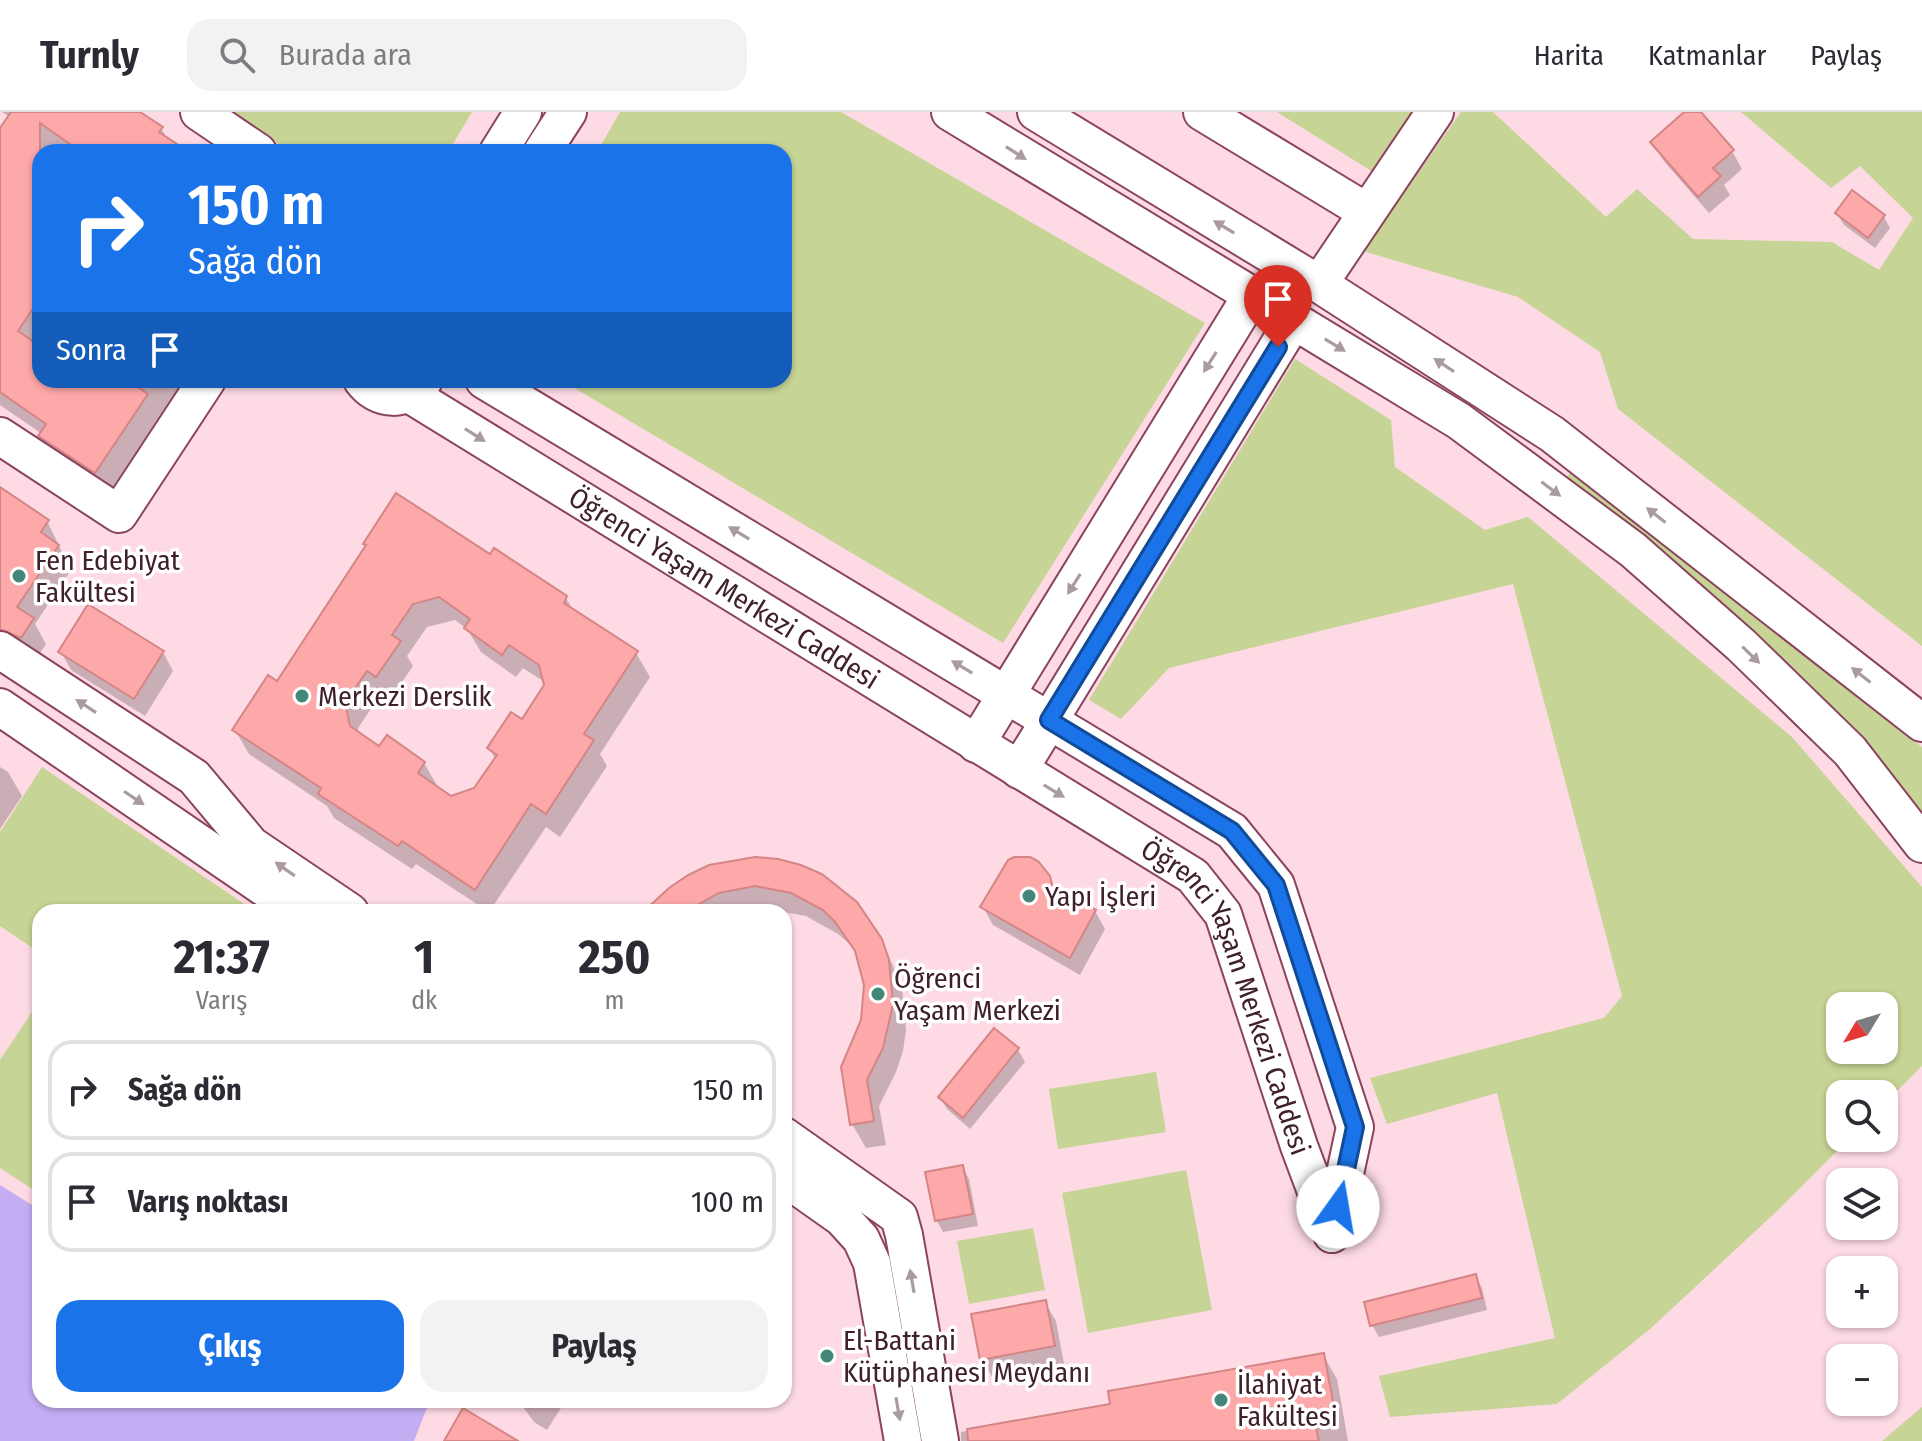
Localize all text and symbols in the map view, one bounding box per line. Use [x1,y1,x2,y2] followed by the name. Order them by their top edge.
[187,19,747,91] search box
[40,32,139,78] text: Turnly
[215,33,259,77] icon: search
[279,37,412,73] text: Burada ara
[1534,39,1604,72] text: Harita
[1648,39,1766,72] text: Katmanlar
[1810,39,1882,72] text: Paylaş
[1005,146,1027,160] one-way arrow
[188,172,324,239] text: 150 m
[56,176,160,280] icon: right
[1213,220,1235,234] one-way arrow
[188,240,323,284] text: Sağa dön
[1244,265,1312,347] pin
[1256,277,1300,321] icon: arrive
[143,328,187,372] icon: arrive
[56,332,127,368] text: Sonra
[1324,338,1346,352] one-way arrow
[1203,351,1217,373] one-way arrow
[1433,358,1455,372] one-way arrow
[464,428,486,442] one-way arrow
[563,480,885,696] street label: Öğrenci Yaşam Merkezi Caddesi
[1540,481,1562,497] one-way arrow
[1646,508,1666,524] one-way arrow
[728,526,750,540] one-way arrow
[35,544,181,609] place label: Fen Edebiyat Fakültesi
[10,567,28,585] marker: Fen Edebiyat Fakültesi
[1067,573,1081,595] one-way arrow
[1741,645,1760,663] one-way arrow
[951,660,973,674] one-way arrow
[1850,668,1871,684] one-way arrow
[318,680,493,713] place label: Merkezi Derslik
[293,687,311,705] marker: Merkezi Derslik
[75,699,96,714] one-way arrow
[1043,784,1065,798] one-way arrow
[123,790,144,805] one-way arrow
[1135,832,1317,1160] street label: Öğrenci Yaşam Merkezi Caddesi
[275,862,296,877] one-way arrow
[1045,880,1156,913] place label: Yapı İşleri
[1020,887,1038,905] marker: Yapı İşleri
[173,928,270,986] text: 21:37
[414,928,434,986] text: 1
[579,928,651,986] text: 250
[894,962,1061,1027] place label: Öğrenci Yaşam Merkezi
[196,985,247,1016] text: Varış
[411,985,437,1016] text: dk
[605,985,625,1016] text: m
[869,985,887,1003] marker: Öğrenci Yaşam Merkezi
[1826,992,1898,1064] north arrow
[1826,992,1898,1416] map controls
[60,1068,104,1112] icon: right
[128,1072,242,1108] text: Sağa dön
[693,1072,764,1108] text: 150 m
[1826,1080,1898,1152] button: search
[1296,1165,1380,1249] position arrow
[1826,1168,1898,1240] button: layers
[60,1180,104,1224] icon: arrive
[128,1184,289,1220] text: Varış noktası
[691,1184,764,1220] text: 100 m
[1826,1256,1898,1328] button: +
[906,1269,918,1294] one-way arrow
[56,1300,404,1392] button: Çıkış
[420,1300,768,1392] button: Paylaş
[843,1324,1090,1389] place label: El-Battani Kütüphanesi Meydanı
[1826,1344,1898,1416] button: −
[818,1347,836,1365] marker: El-Battani Kütüphanesi Meydanı
[1237,1368,1338,1433] place label: İlahiyat Fakültesi
[1212,1391,1230,1409] marker: İlahiyat Fakültesi
[892,1397,904,1422] one-way arrow

